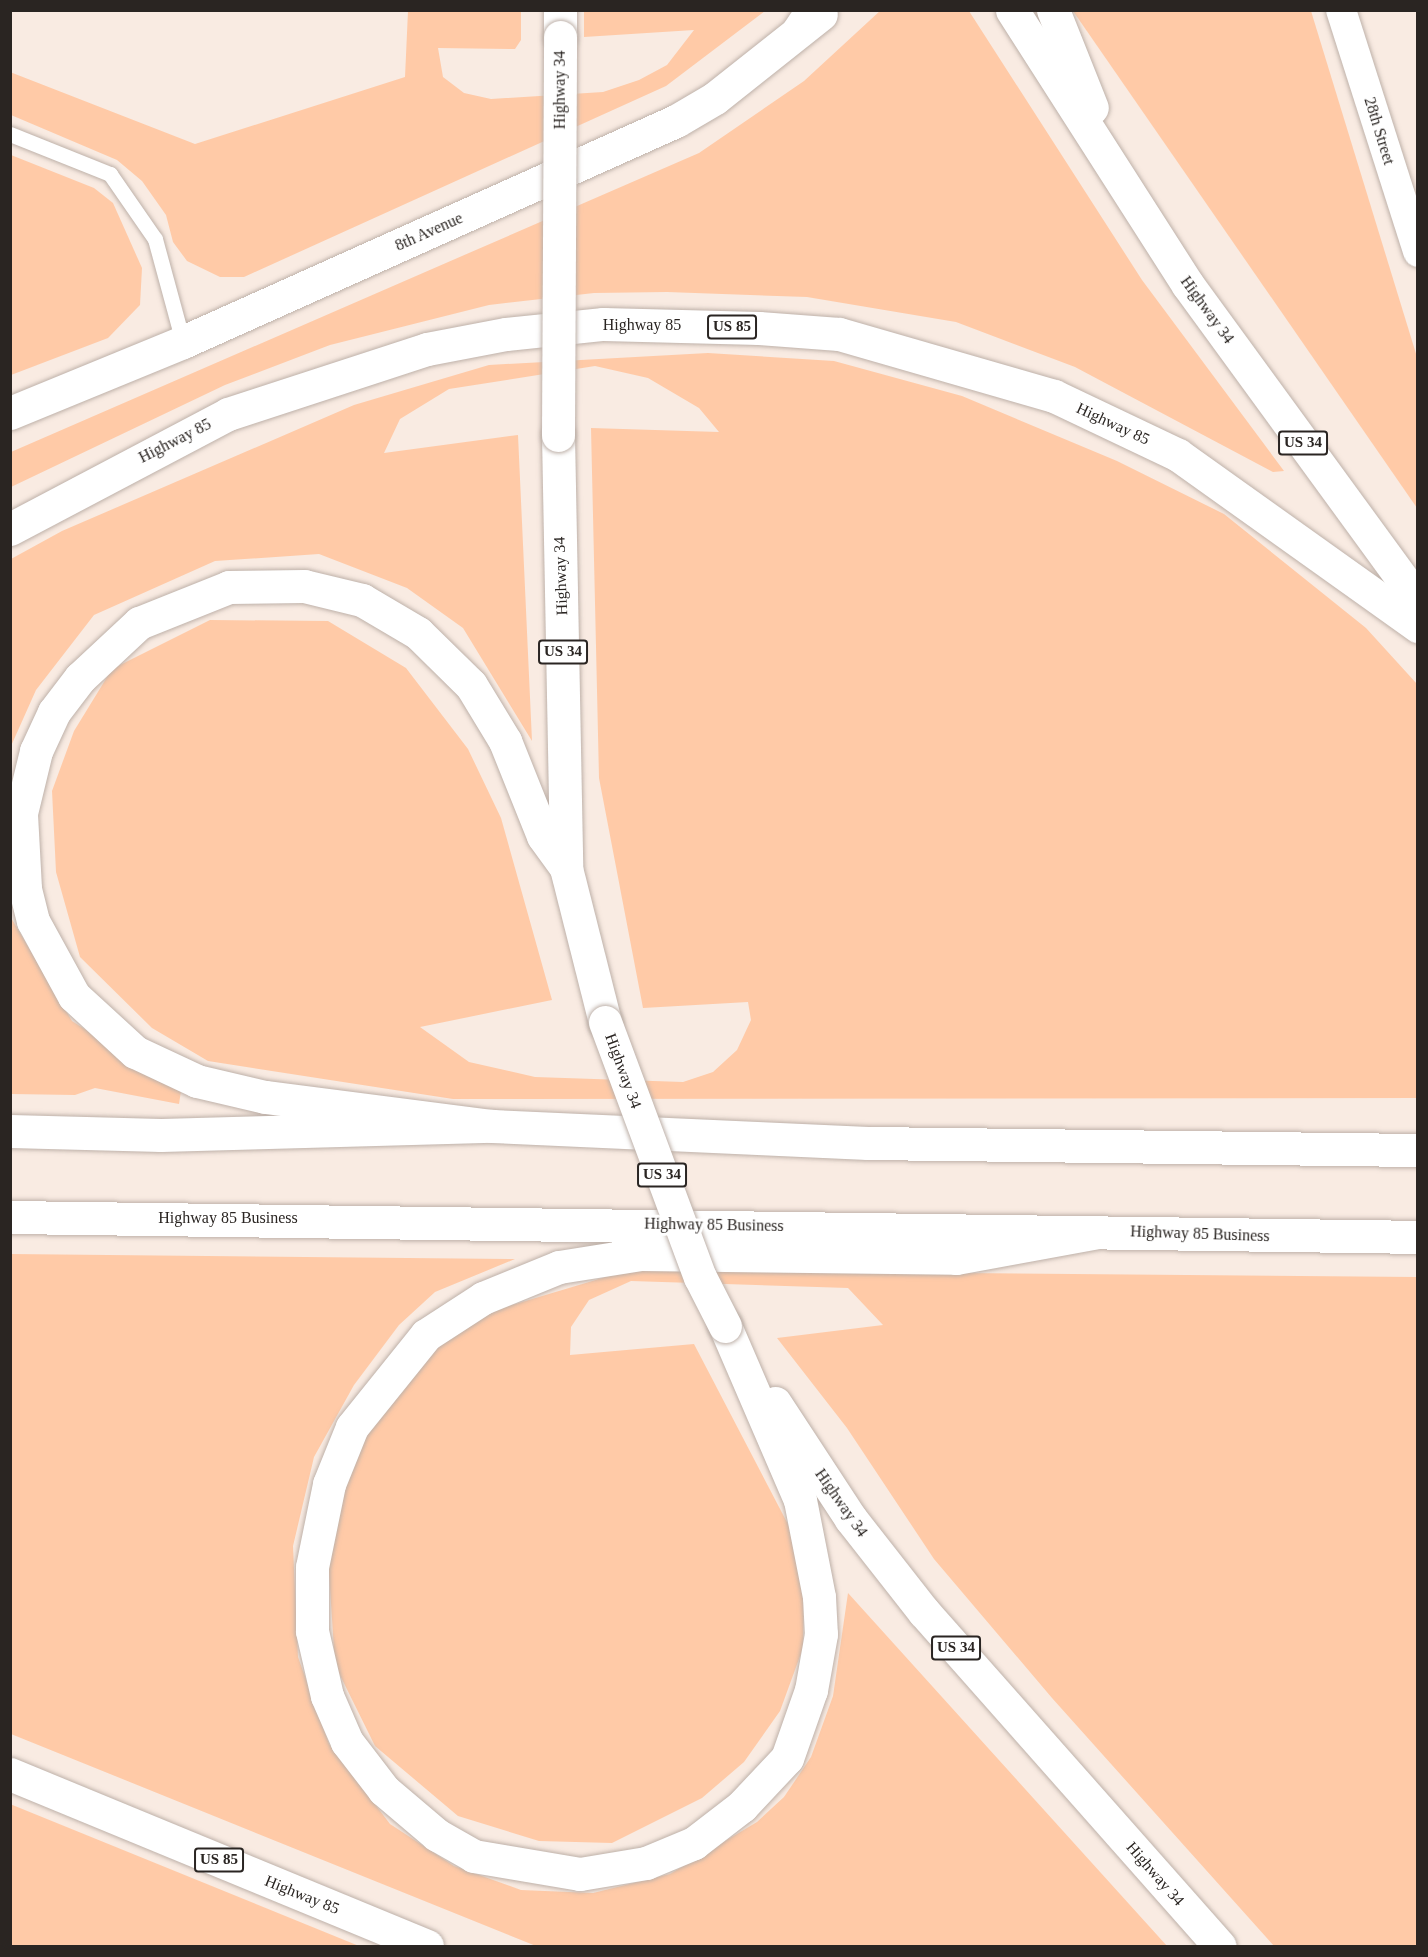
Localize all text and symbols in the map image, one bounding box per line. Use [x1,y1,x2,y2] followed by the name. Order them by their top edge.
[550,51,570,129] street label: Highway 34
[1360,95,1398,167] street label: 28th Street
[392,208,466,256] street label: 8th Avenue
[1176,273,1238,347] street label: Highway 34
[603,315,681,335] street label: Highway 85
[706,315,758,339] road number: US 85
[1073,399,1153,449] street label: Highway 85
[136,415,214,467] street label: Highway 85
[1278,431,1328,455] road number: US 34
[550,536,572,616] street label: Highway 34
[538,640,588,664] road number: US 34
[601,1031,645,1111] street label: Highway 34
[636,1163,688,1187] road number: US 34
[158,1208,298,1228] street label: Highway 85 Business
[644,1214,784,1236] street label: Highway 85 Business
[1130,1222,1270,1246] street label: Highway 85 Business
[811,1465,871,1541] street label: Highway 34
[930,1636,982,1660] road number: US 34
[1122,1838,1188,1910] street label: Highway 34
[194,1848,244,1872] road number: US 85
[262,1871,342,1919] street label: Highway 85

